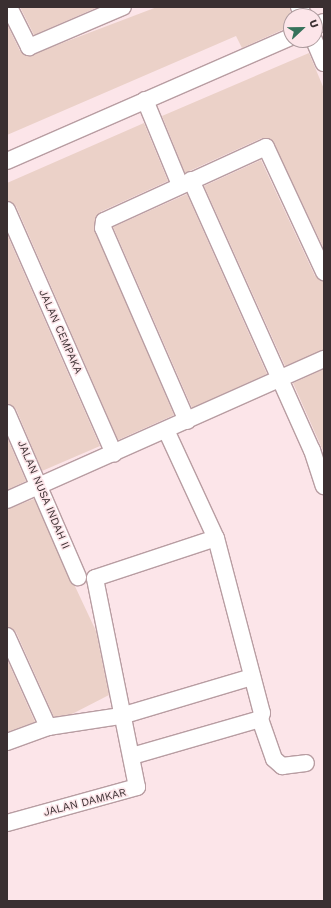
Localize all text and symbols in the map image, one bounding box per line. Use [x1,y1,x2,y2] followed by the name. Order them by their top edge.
[283,8,323,48] north arrow
[306,18,321,30] text: U
[36,288,84,376] street label: JALAN CEMPAKA
[14,438,72,552] street label: JALAN NUSA INDAH II
[42,786,128,820] street label: JALAN DAMKAR

